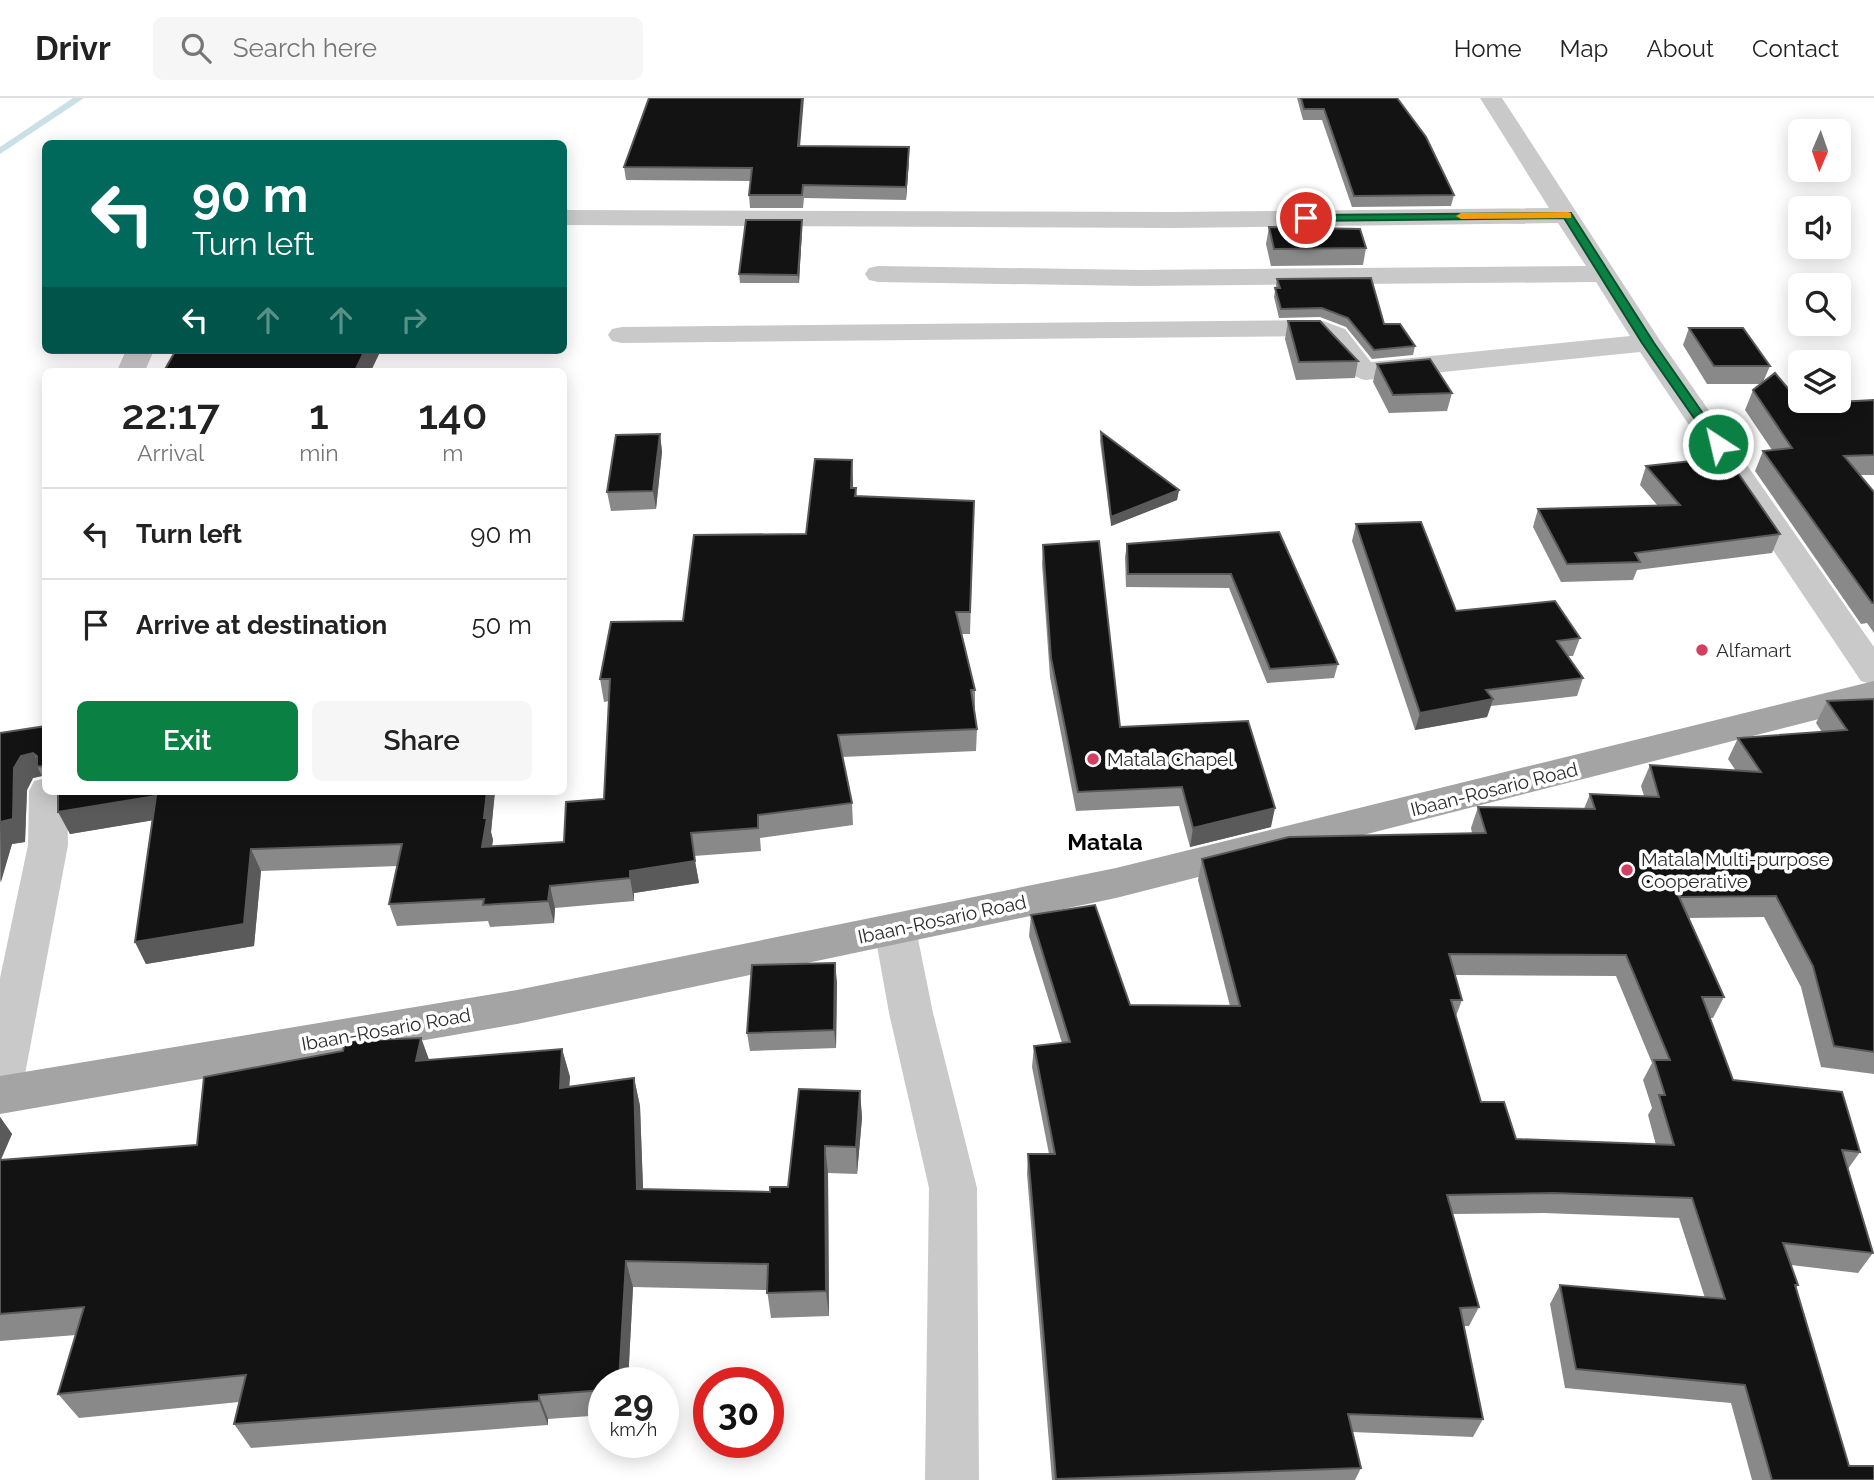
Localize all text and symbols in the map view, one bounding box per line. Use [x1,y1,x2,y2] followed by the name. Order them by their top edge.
[153,17,643,80] search box
[35,29,111,68] text: Drivr
[177,29,215,67] icon: search
[233,33,377,63] text: Search here
[1454,34,1522,63] text: Home
[1560,34,1608,63] text: Map
[1646,34,1714,63] text: About
[1752,34,1839,63] text: Contact
[1788,119,1852,182] north arrow
[1788,119,1851,413] map controls
[192,166,308,223] text: 90 m
[77,168,168,259] icon: left
[1276,188,1336,248] pin
[1788,196,1851,259] button: sound
[1287,199,1325,237] icon: arrive
[192,225,314,262] text: Turn left
[1788,273,1851,336] button: search
[176,301,214,339] icon: left
[249,301,287,339] icon: ahead
[322,301,360,339] icon: ahead
[395,301,433,339] icon: right
[1788,350,1851,413] button: layers
[121,390,220,439] text: 22:17
[309,390,329,439] text: 1
[418,390,488,439] text: 140
[1681,407,1755,481] position arrow
[137,439,204,466] text: Arrival
[299,439,339,466] text: min
[442,439,463,466] text: m
[77,515,115,553] icon: left
[136,519,242,549] text: Turn left
[470,519,532,549] text: 90 m
[77,606,115,644] icon: arrive
[136,610,387,640] text: Arrive at destination
[471,610,532,640] text: 50 m
[1716,639,1792,661] place label: Alfamart
[1694,642,1710,658] marker: Alfamart
[77,701,298,781] button: Exit
[312,701,532,781] button: Share
[1107,748,1234,770] place label: Matala Chapel
[1085,751,1101,767] marker: Matala Chapel
[1408,758,1580,820] street label: Ibaan-Rosario Road
[1067,828,1143,855] district label: Matala
[1641,848,1830,892] place label: Matala Multi-purpose Cooperative
[1619,862,1635,878] marker: Matala Multi-purpose Cooperative
[856,890,1028,948] street label: Ibaan-Rosario Road
[300,1003,472,1055] street label: Ibaan-Rosario Road
[693,1367,784,1458] speed limit sign: 30
[613,1383,654,1424] text: 29
[610,1419,657,1440] text: km/h

